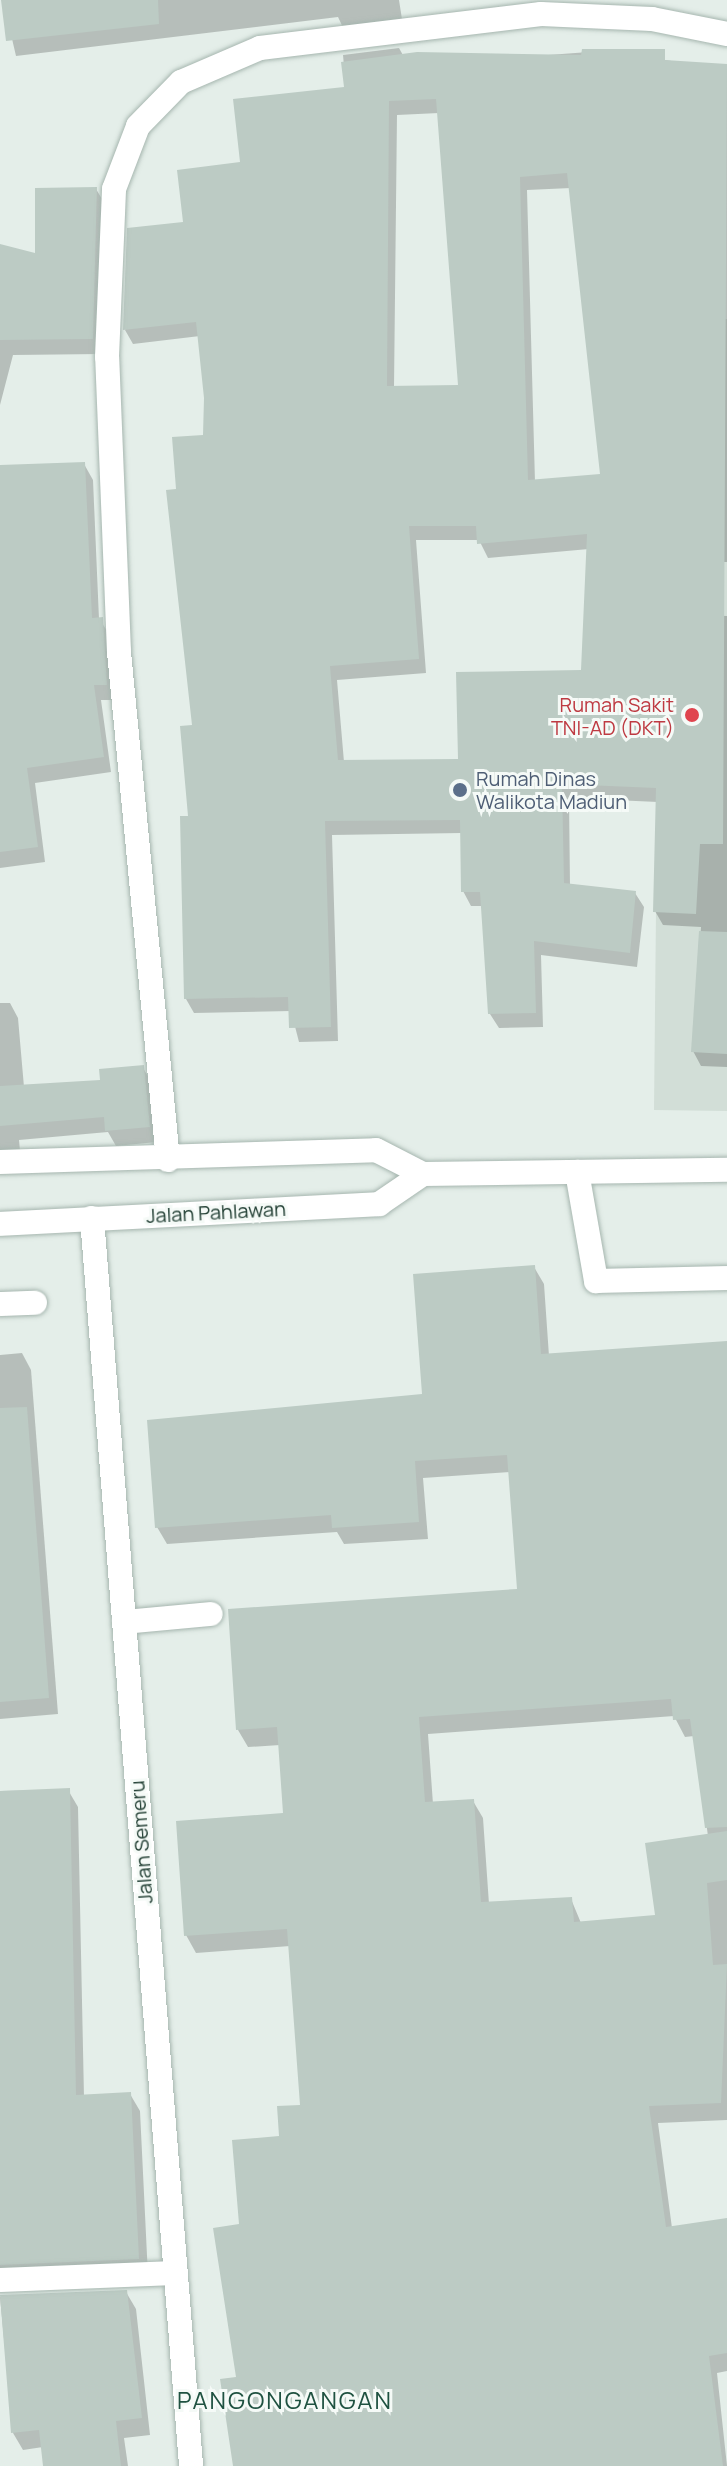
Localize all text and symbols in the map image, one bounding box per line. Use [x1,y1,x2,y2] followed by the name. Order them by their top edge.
[551,692,674,739] place label: Rumah Sakit TNI-AD (DKT)
[681,704,703,726] marker: Rumah Sakit TNI-AD (DKT)
[476,766,627,813] place label: Rumah Dinas Walikota Madiun
[451,781,469,799] marker: Rumah Dinas Walikota Madiun
[146,1196,286,1228] street label: Jalan Pahlawan
[125,1780,157,1904] street label: Jalan Semeru
[177,2386,393,2414] district label: PANGONGANGAN

